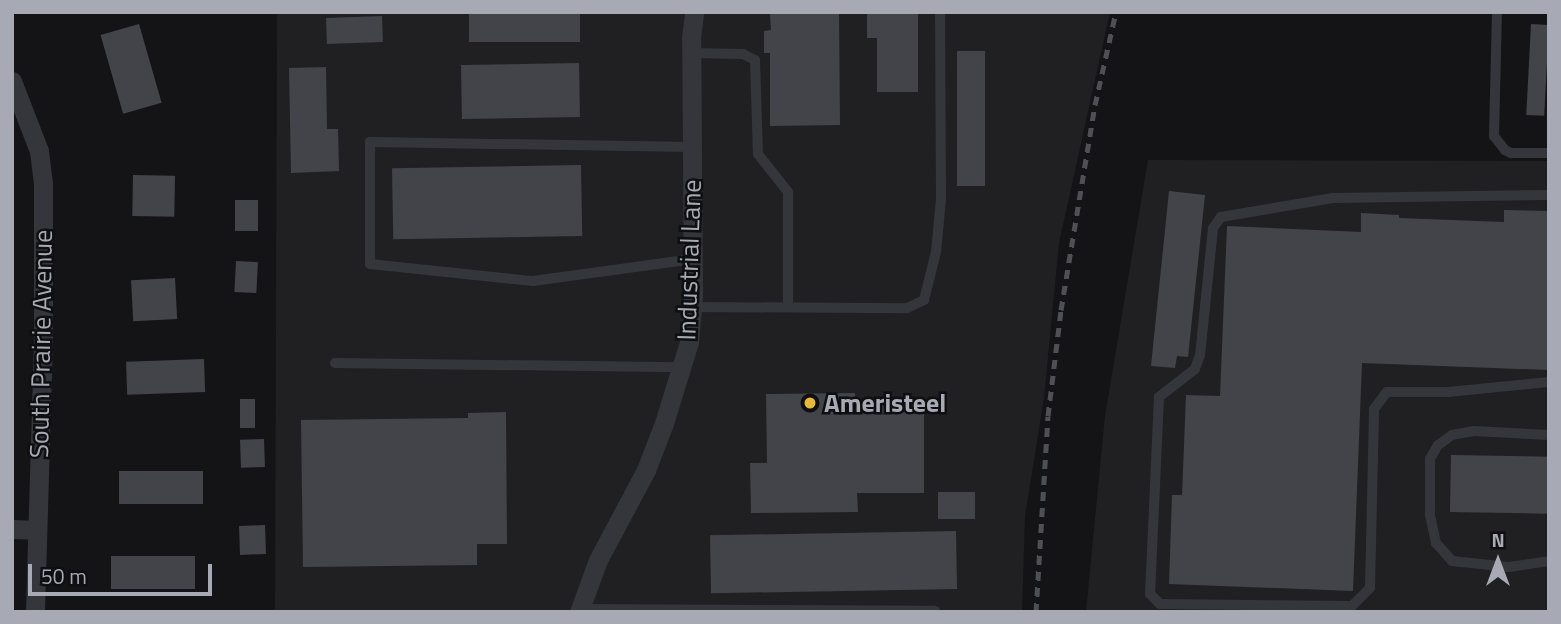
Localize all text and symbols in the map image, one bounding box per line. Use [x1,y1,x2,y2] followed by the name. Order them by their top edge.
[671,179,707,341] street label: Industrial Lane
[23,230,59,458] street label: South Prairie Avenue
[824,387,946,419] place label: Ameristeel
[802,395,818,411] marker: Ameristeel
[1491,525,1505,554] text: N
[1463,526,1533,596] north arrow
[32,550,215,594] scale bar
[41,560,87,592] text: 50 m

